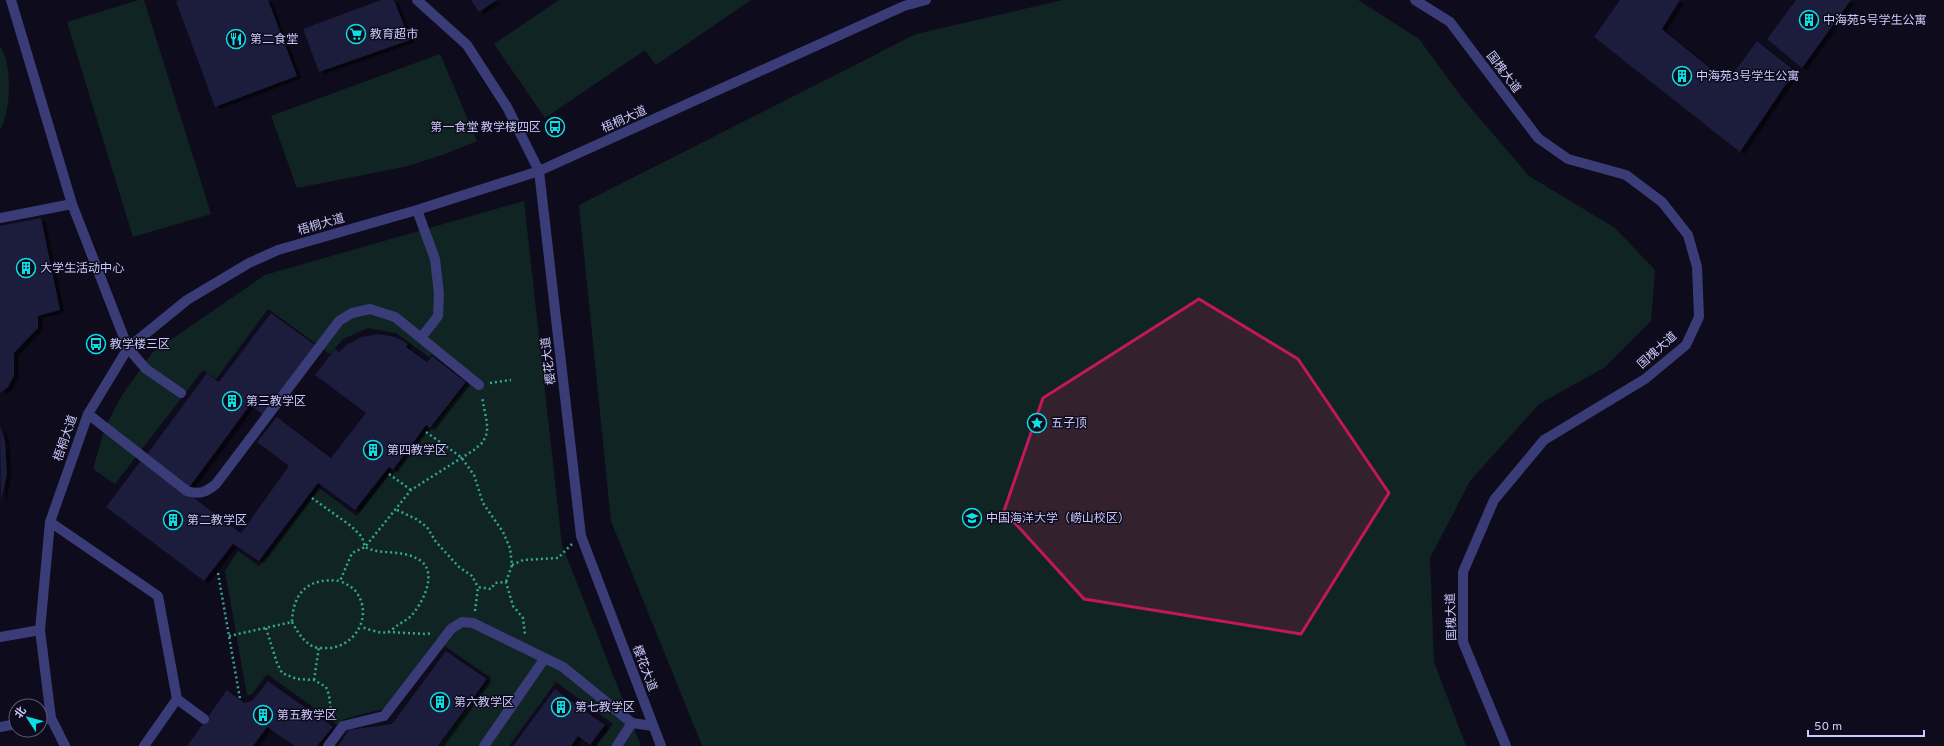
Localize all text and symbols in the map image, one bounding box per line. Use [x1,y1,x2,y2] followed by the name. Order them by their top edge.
[1798,9,1820,31] building icon: 中海苑5号学生公寓
[1823,13,1926,29] place label: 中海苑5号学生公寓
[345,23,367,45] supermarket icon: 教育超市
[370,27,418,43] place label: 教育超市
[225,28,247,50] restaurant icon: 第二食堂
[250,32,298,48] place label: 第二食堂
[1482,49,1524,97] street label: 国槐大道
[1671,65,1693,87] building icon: 中海苑3号学生公寓
[1696,69,1799,85] place label: 中海苑3号学生公寓
[599,103,650,137] street label: 梧桐大道
[544,116,566,138] bus stop icon: 第一食堂 教学楼四区
[430,120,541,136] place label: 第一食堂 教学楼四区
[296,211,347,239] street label: 梧桐大道
[15,257,37,279] building icon: 大学生活动中心
[40,261,124,277] place label: 大学生活动中心
[1634,329,1681,373] street label: 国槐大道
[85,333,107,355] bus stop icon: 教学楼三区
[538,336,560,386] street label: 樱花大道
[110,337,170,353] place label: 教学楼三区
[221,390,243,412] building icon: 第三教学区
[246,394,306,410] place label: 第三教学区
[1026,412,1048,434] place icon: 五子顶
[51,413,81,464] street label: 梧桐大道
[1051,416,1087,432] place label: 五子顶
[362,439,384,461] building icon: 第四教学区
[387,443,447,459] place label: 第四教学区
[961,507,983,529] school or university icon: 中国海洋大学（崂山校区）
[162,509,184,531] building icon: 第二教学区
[986,511,1130,527] place label: 中国海洋大学（崂山校区）
[187,513,247,529] place label: 第二教学区
[1443,593,1461,641] street label: 国槐大道
[628,643,660,694] street label: 樱花大道
[429,691,451,713] building icon: 第六教学区
[454,695,514,711] place label: 第六教学区
[550,696,572,718] building icon: 第七教学区
[8,698,48,738] north arrow
[575,700,635,716] place label: 第七教学区
[12,704,30,721] text: 北
[252,704,274,726] building icon: 第五教学区
[277,708,337,724] place label: 第五教学区
[1808,712,1924,738] scale bar
[1814,719,1842,735] text: 50 m

